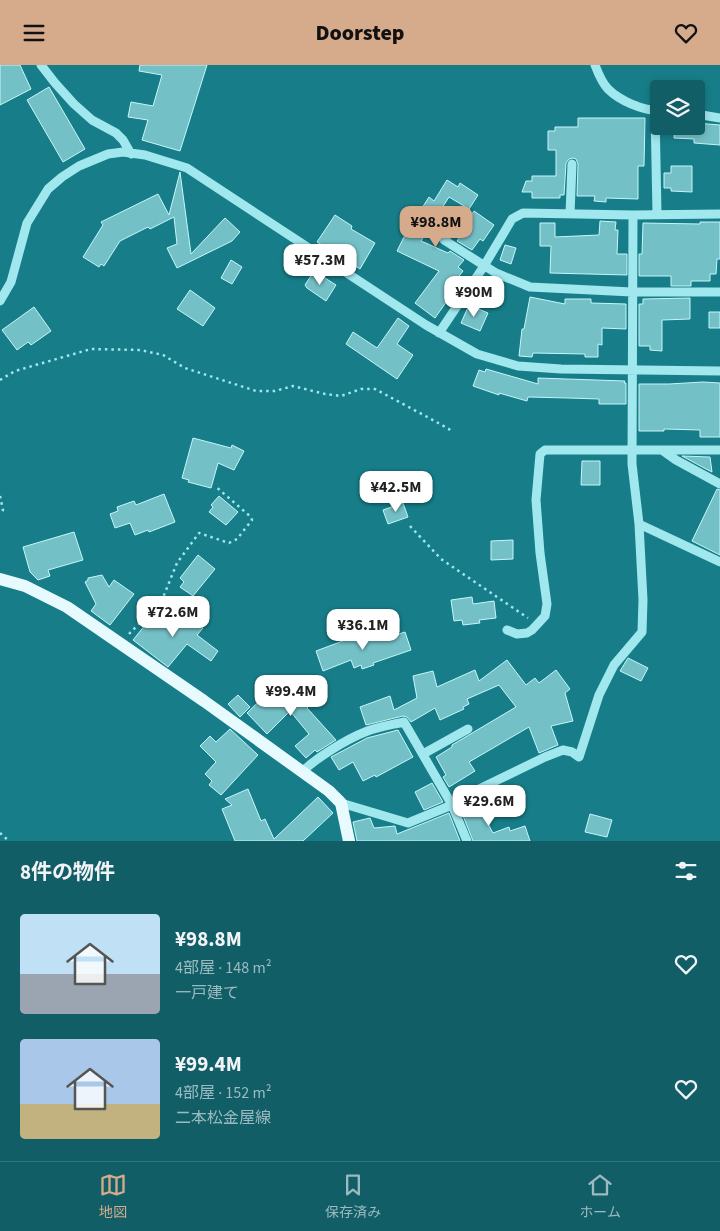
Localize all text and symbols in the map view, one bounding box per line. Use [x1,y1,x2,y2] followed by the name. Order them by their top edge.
[315,17,405,49] text: Doorstep
[20,19,48,47] icon: menu
[672,19,700,47] icon: heart
[650,80,705,135] map controls
[650,80,705,135] button: layers
[395,205,477,248] pin: ¥98.8M
[411,211,461,233] text: ¥98.8M
[279,243,361,286] pin: ¥57.3M
[295,249,345,271] text: ¥57.3M
[444,275,504,318] pin: ¥90M
[455,281,493,303] text: ¥90M
[355,471,437,513] pin: ¥42.5M
[371,476,421,498] text: ¥42.5M
[132,595,214,638] pin: ¥72.6M
[148,601,198,623] text: ¥72.6M
[322,609,404,651] pin: ¥36.1M
[338,614,388,636] text: ¥36.1M
[250,675,332,717] pin: ¥99.4M
[266,680,316,702] text: ¥99.4M
[448,785,530,827] pin: ¥29.6M
[464,790,514,812] text: ¥29.6M
[20,857,115,887] text: 8件の物件
[672,857,700,885] icon: filters
[175,924,242,954] text: ¥98.8M
[60,934,120,994] icon: home
[672,950,700,978] icon: heart
[175,957,272,979] text: 4部屋 · 148 m²
[175,982,239,1004] text: 一戸建て
[175,1049,242,1079] text: ¥99.4M
[60,1059,120,1119] icon: home
[672,1075,700,1103] icon: heart
[175,1082,272,1104] text: 4部屋 · 152 m²
[175,1107,271,1129] text: 二本松金屋線
[99,1171,127,1223] tab: 地図
[325,1171,381,1223] tab: 保存済み
[579,1171,621,1223] tab: ホーム

